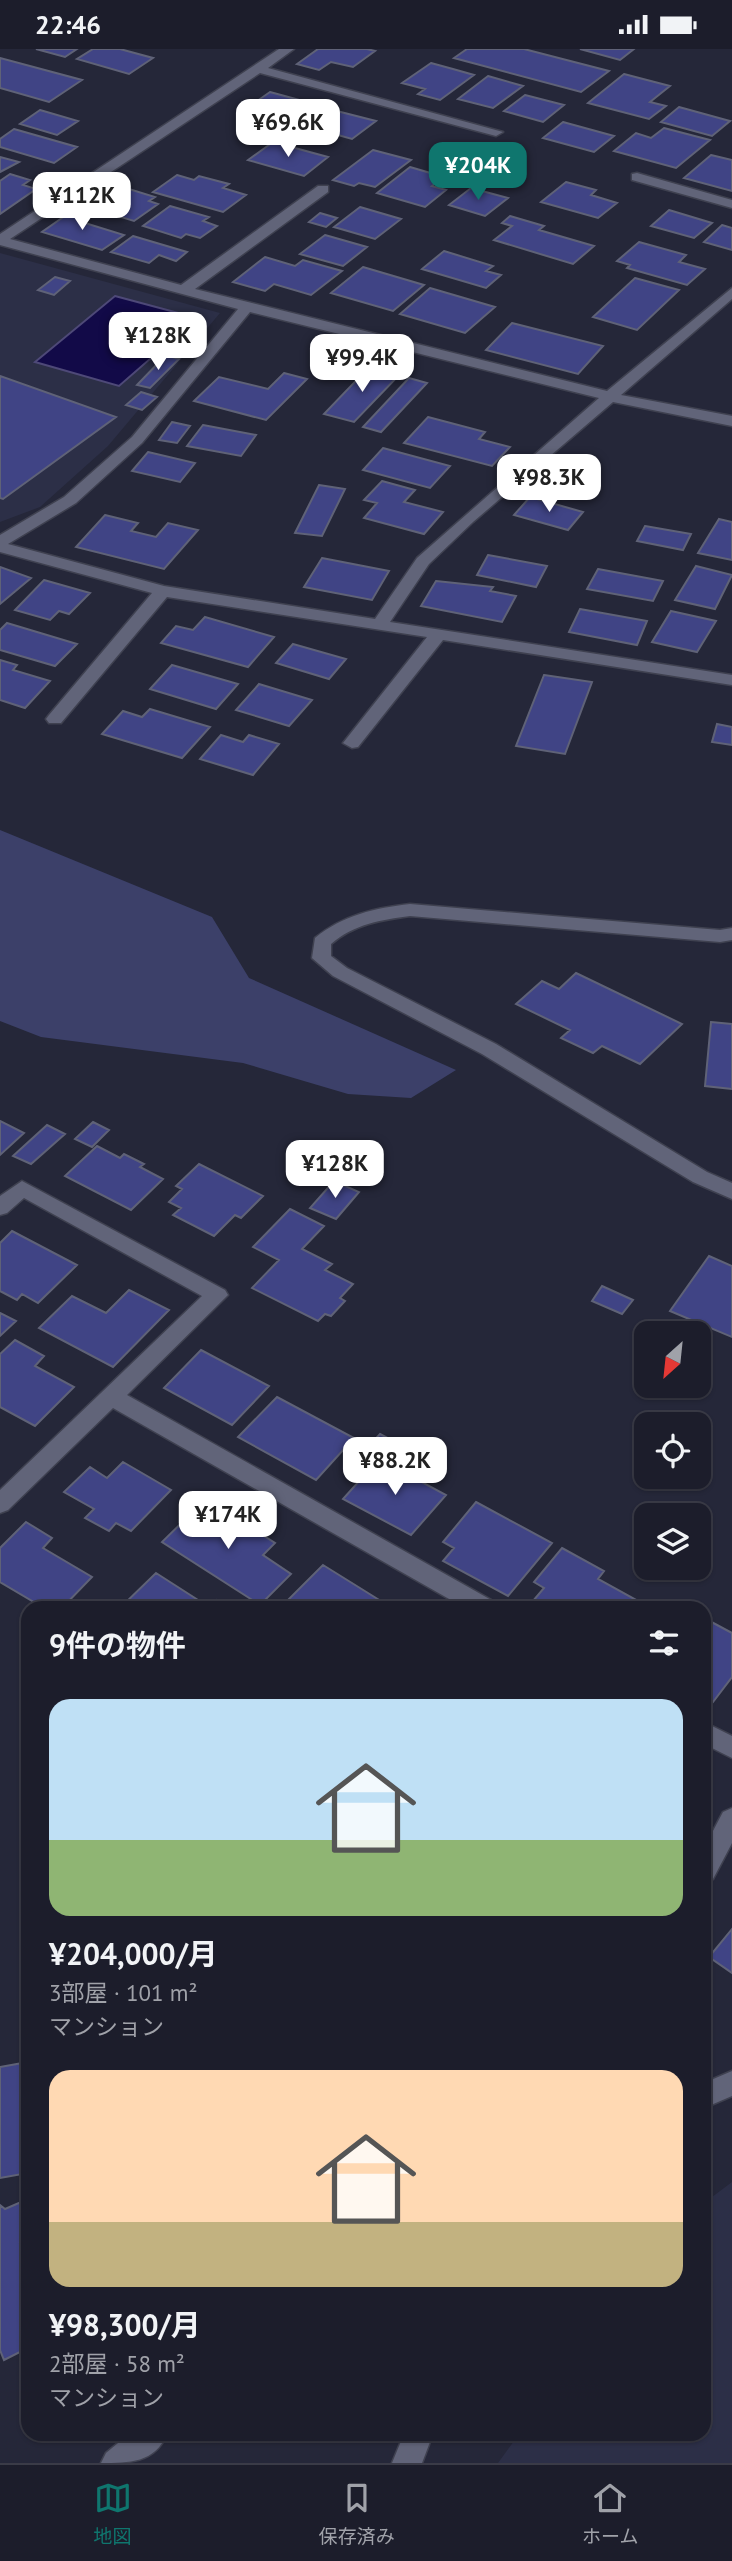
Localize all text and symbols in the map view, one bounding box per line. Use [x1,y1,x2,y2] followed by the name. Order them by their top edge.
[35,8,101,41] text: 22:46
[231,99,345,159] pin: ¥69.6K
[252,107,324,136] text: ¥69.6K
[429,143,527,202] pin: ¥204K
[445,150,511,179] text: ¥204K
[33,173,131,232] pin: ¥112K
[49,180,115,209] text: ¥112K
[109,313,207,372] pin: ¥128K
[125,320,191,349] text: ¥128K
[305,335,419,394] pin: ¥99.4K
[326,342,398,371] text: ¥99.4K
[492,455,606,514] pin: ¥98.3K
[513,462,585,491] text: ¥98.3K
[286,1141,384,1200] pin: ¥128K
[302,1148,368,1177] text: ¥128K
[634,1321,710,1398] north arrow
[634,1321,711,1580] map controls
[634,1412,711,1489] button: locate
[338,1437,452,1497] pin: ¥88.2K
[359,1445,431,1474] text: ¥88.2K
[179,1491,277,1551] pin: ¥174K
[195,1499,261,1528] text: ¥174K
[634,1503,711,1580] button: layers
[645,1624,683,1662] icon: filters
[49,1625,186,1664] text: 9件の物件
[303,1745,429,1871] icon: home
[49,1934,218,1973] text: ¥204,000/月
[49,1978,197,2007] text: 3部屋 · 101 m²
[49,2012,164,2041] text: マンション
[303,2116,429,2242] icon: home
[49,2305,201,2344] text: ¥98,300/月
[49,2349,185,2378] text: 2部屋 · 58 m²
[49,2383,164,2412] text: マンション
[94,2479,132,2548] tab: 地図
[319,2479,395,2548] tab: 保存済み
[582,2479,638,2548] tab: ホーム

